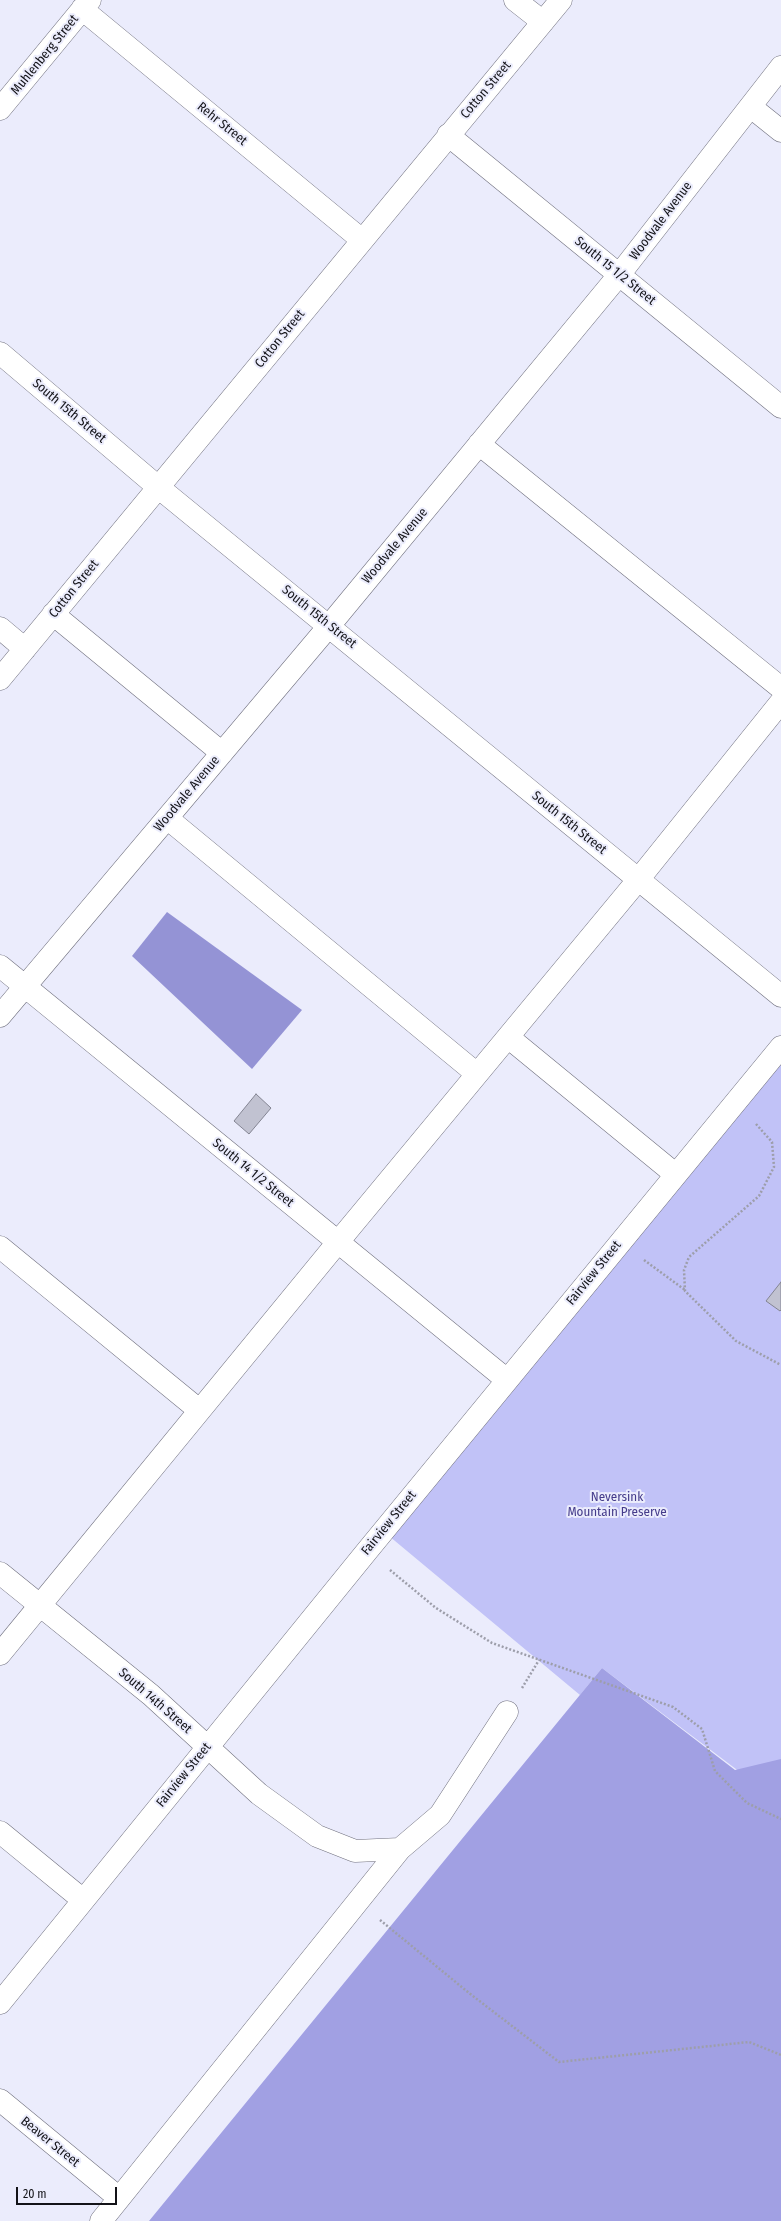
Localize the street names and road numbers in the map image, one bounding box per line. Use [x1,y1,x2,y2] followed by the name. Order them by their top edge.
[8,12,82,98] street label: Muhlenberg Street
[457,58,515,122] street label: Cotton Street
[194,99,250,149] street label: Rehr Street
[626,179,696,263] street label: Woodvale Avenue
[571,234,659,308] street label: South 15 1/2 Street
[252,307,308,371] street label: Cotton Street
[29,376,109,446] street label: South 15th Street
[359,505,431,587] street label: Woodvale Avenue
[46,557,102,621] street label: Cotton Street
[279,582,359,652] street label: South 15th Street
[151,753,223,835] street label: Woodvale Avenue
[529,788,609,858] street label: South 15th Street
[209,1135,297,1211] street label: South 14 1/2 Street
[563,1238,625,1308] street label: Fairview Street
[358,1488,420,1558] street label: Fairview Street
[115,1665,195,1737] street label: South 14th Street
[153,1740,215,1810] street label: Fairview Street
[17,2114,83,2170] street label: Beaver Street

